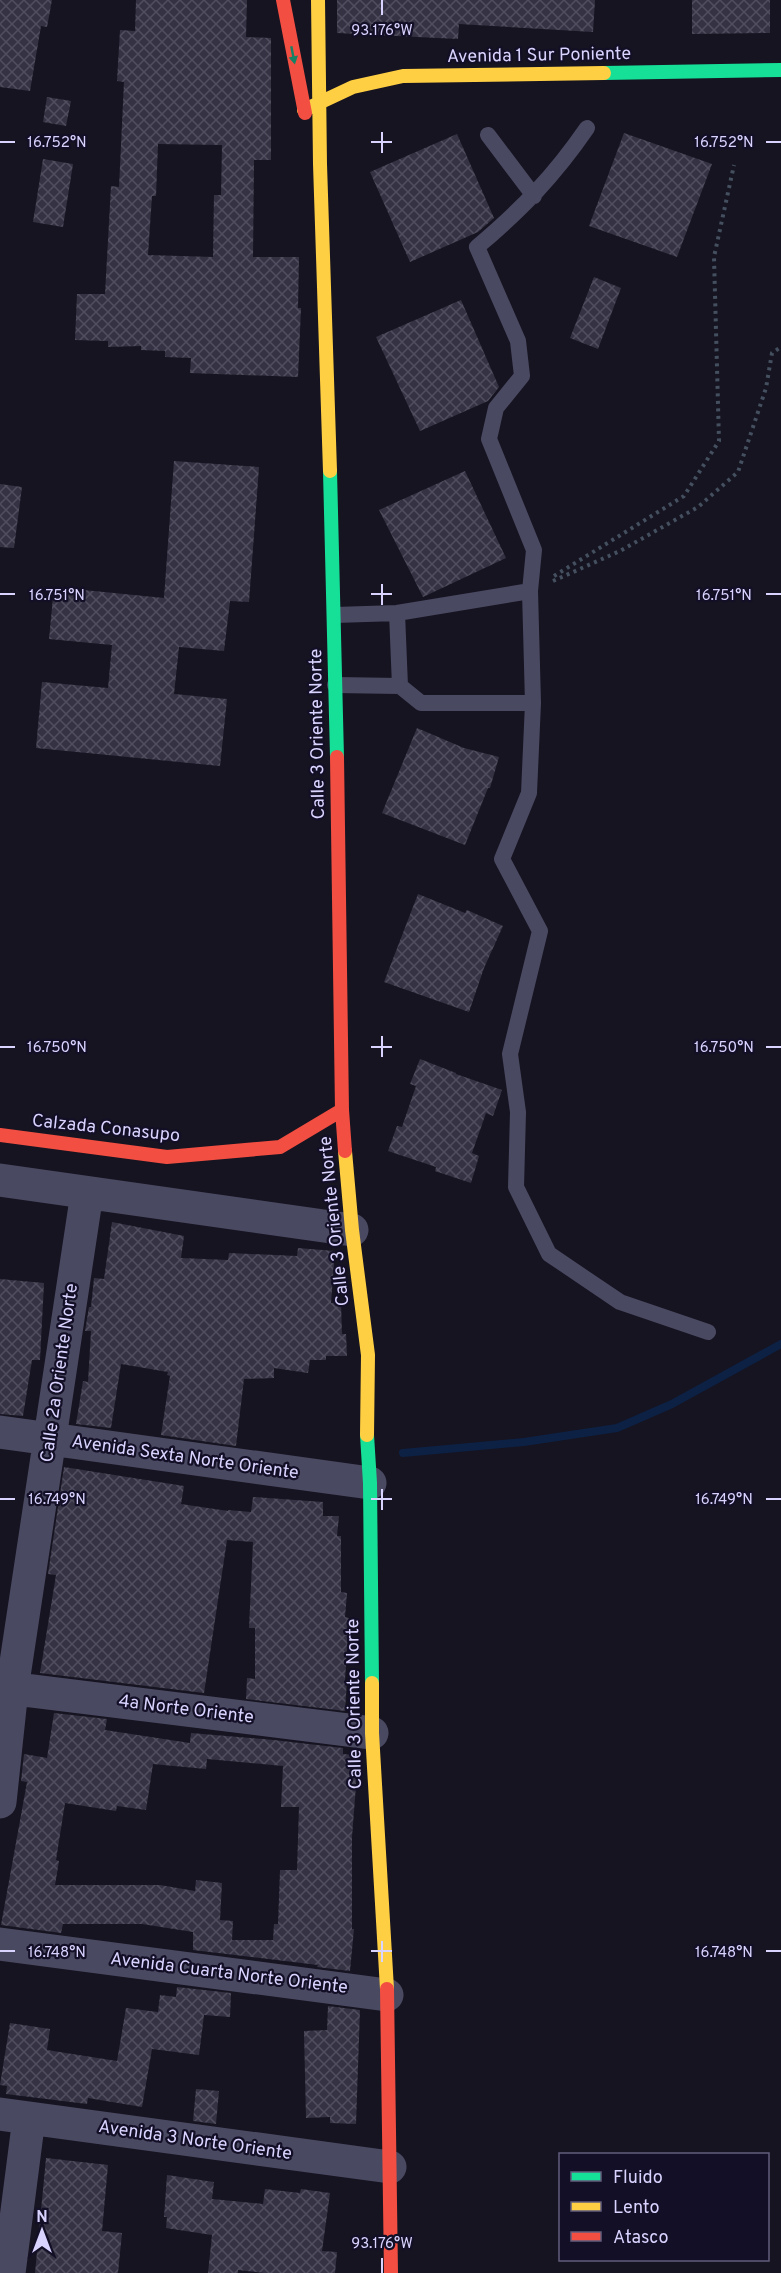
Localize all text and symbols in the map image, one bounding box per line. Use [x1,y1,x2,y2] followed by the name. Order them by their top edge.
[351,22,413,41] text: 93.176°W
[447,43,631,69] street label: Avenida 1 Sur Poniente
[289,46,298,65] one-way arrow
[27,134,87,153] text: 16.752°N
[694,134,754,153] text: 16.752°N
[29,587,85,606] text: 16.751°N
[696,587,752,606] text: 16.751°N
[305,648,331,820] street label: Calle 3 Oriente Norte
[27,1039,87,1058] text: 16.750°N
[694,1039,754,1058] text: 16.750°N
[31,1110,181,1148] street label: Calzada Conasupo
[315,1135,355,1307] street label: Calle 3 Oriente Norte
[36,1282,84,1464] street label: Calle 2a Oriente Norte
[70,1431,300,1485] street label: Avenida Sexta Norte Oriente
[28,1491,86,1510] text: 16.749°N
[695,1491,753,1510] text: 16.749°N
[342,1618,368,1790] street label: Calle 3 Oriente Norte
[117,1690,255,1730] street label: 4a Norte Oriente
[28,1944,86,1963] text: 16.748°N
[695,1944,753,1963] text: 16.748°N
[109,1948,349,2000] street label: Avenida Cuarta Norte Oriente
[97,2116,293,2166] street label: Avenida 3 Norte Oriente
[559,2153,769,2261] legend
[613,2167,663,2190] text: Fluido
[613,2197,659,2220] text: Lento
[12,2201,72,2261] north arrow
[36,2208,48,2228] text: N
[613,2227,669,2250] text: Atasco
[351,2235,413,2254] text: 93.176°W

